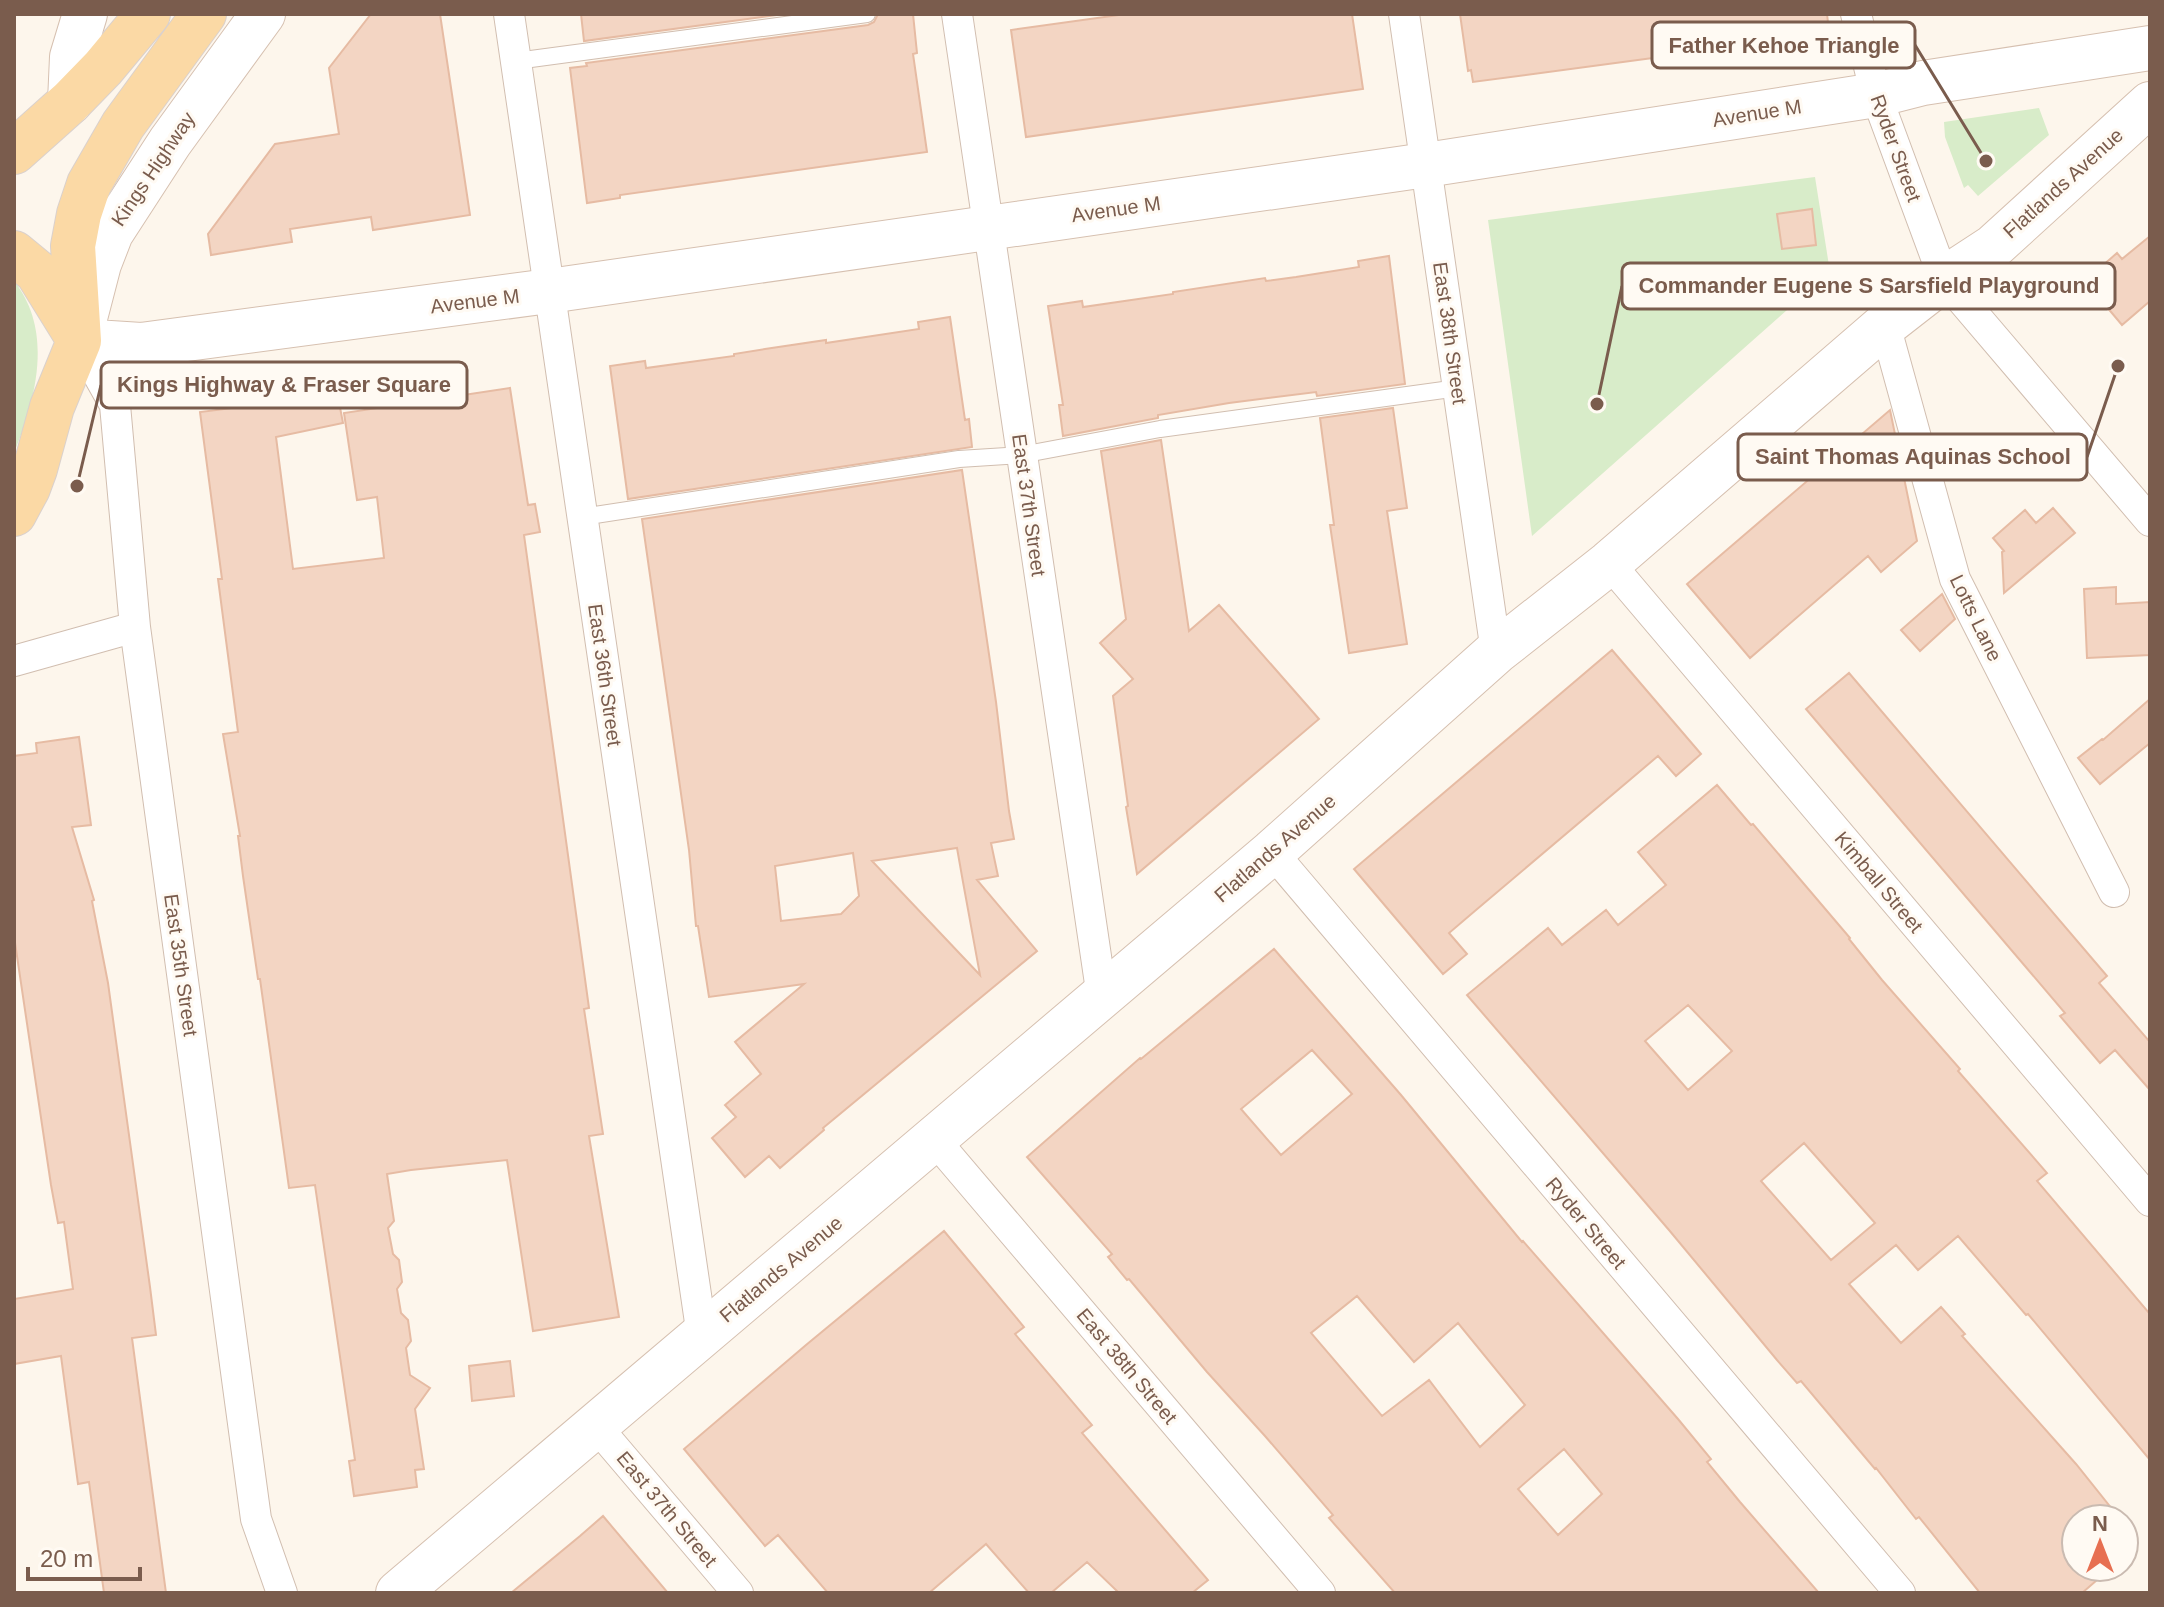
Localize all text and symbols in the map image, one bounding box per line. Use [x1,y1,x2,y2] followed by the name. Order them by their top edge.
[1652,22,1915,68] callout: Father Kehoe Triangle
[1668,33,1900,58] text: Father Kehoe Triangle
[1866,91,1926,205] street label: Ryder Street
[1711,95,1803,131] street label: Avenue M
[107,108,199,230] street label: Kings Highway
[1999,124,2127,242] street label: Flatlands Avenue
[1070,192,1162,226] street label: Avenue M
[1429,260,1471,406] street label: East 38th Street
[1622,263,2115,309] callout: Commander Eugene S Sarsfield Playground
[1639,273,2099,298] text: Commander Eugene S Sarsfield Playground
[429,285,521,317] street label: Avenue M
[101,362,467,408] callout: Kings Highway & Fraser Square
[117,372,451,397] text: Kings Highway & Fraser Square
[1008,432,1050,578] street label: East 37th Street
[1738,434,2087,480] callout: Saint Thomas Aquinas School
[1755,444,2071,469] text: Saint Thomas Aquinas School
[1946,571,2006,665] street label: Lotts Lane
[584,602,626,748] street label: East 36th Street
[1210,789,1340,907] street label: Flatlands Avenue
[1831,827,1928,937] street label: Kimball Street
[160,892,202,1038] street label: East 35th Street
[1541,1173,1631,1273] street label: Ryder Street
[715,1211,847,1327] street label: Flatlands Avenue
[1072,1304,1182,1428] street label: East 38th Street
[612,1447,722,1571] street label: East 37th Street
[2060,1503,2140,1583] north arrow
[2092,1511,2108,1536] text: N
[28,1531,140,1581] scale bar
[40,1545,93,1572] text: 20 m

